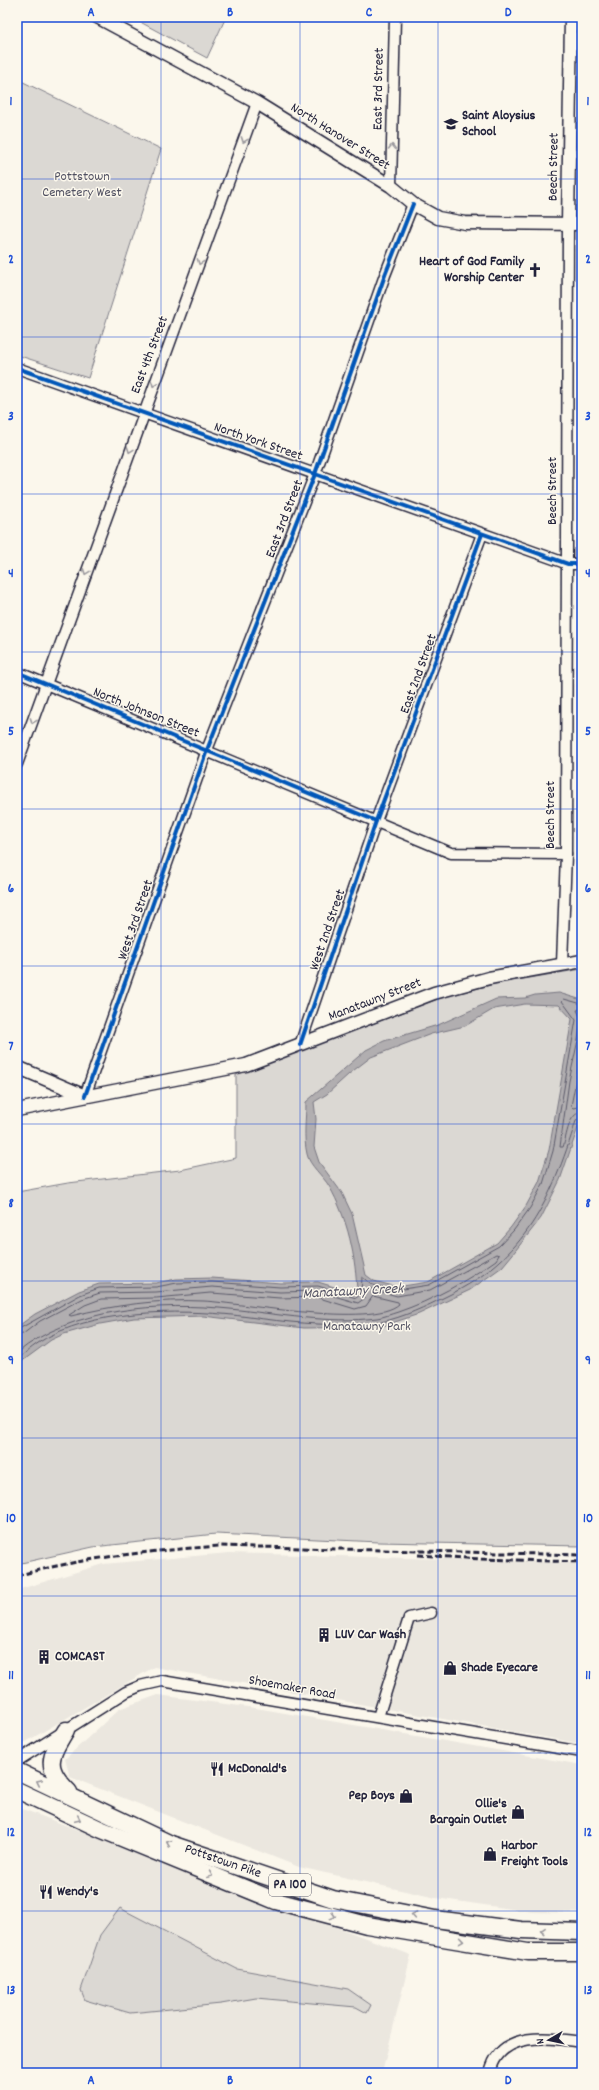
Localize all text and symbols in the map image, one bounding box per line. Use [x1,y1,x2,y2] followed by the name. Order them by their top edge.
[87,4,95,23] text: A
[227,4,233,23] text: B
[366,4,373,23] text: C
[505,4,512,23] text: D
[368,48,390,130] street label: East 3rd Street
[10,93,13,112] text: 1
[587,93,590,112] text: 1
[286,98,394,176] street label: North Hanover Street
[462,106,536,142] place label: Saint Aloysius School
[443,116,459,132] school or university icon: Saint Aloysius School
[543,133,565,201] street label: Beech Street
[240,136,249,143] one-way arrow
[388,144,396,150] one-way arrow
[42,167,122,203] park label: Pottstown Cemetery West
[8,251,14,270] text: 2
[585,251,591,270] text: 2
[419,252,525,288] place label: Heart of God Family Worship Center
[196,259,204,266] one-way arrow
[527,262,543,278] church icon: Heart of God Family Worship Center
[126,313,174,397] street label: East 4th Street
[151,380,159,387] one-way arrow
[8,408,14,427] text: 3
[585,408,591,427] text: 3
[211,417,305,467] street label: North York Street
[126,446,135,453] one-way arrow
[543,457,563,525] street label: Beech Street
[261,477,309,561] street label: East 3rd Street
[8,565,14,584] text: 4
[585,565,591,584] text: 4
[82,569,91,576] one-way arrow
[395,631,443,717] street label: East 2nd Street
[90,683,202,743] street label: North Johnson Street
[29,717,37,724] one-way arrow
[8,723,14,742] text: 5
[585,723,591,742] text: 5
[541,781,561,849] street label: Beech Street
[113,877,159,963] street label: West 3rd Street
[8,880,15,899] text: 6
[585,880,592,899] text: 6
[305,887,351,973] street label: West 2nd Street
[326,973,424,1027] street label: Manatawny Street
[9,1038,14,1057] text: 7
[586,1038,591,1057] text: 7
[8,1195,14,1214] text: 8
[585,1195,591,1214] text: 8
[302,1278,406,1306] water label: Manatawny Creek
[323,1317,411,1337] park label: Manatawny Park
[8,1352,14,1371] text: 9
[585,1352,591,1371] text: 9
[6,1510,16,1529] text: 10
[583,1510,593,1529] text: 10
[335,1625,407,1645] place label: LUV Car Wash
[316,1627,332,1643] building icon: LUV Car Wash
[55,1647,105,1667] place label: COMCAST
[36,1649,52,1665] building icon: COMCAST
[461,1658,538,1678] place label: Shade Eyecare
[442,1660,458,1676] shop icon: Shade Eyecare
[8,1667,14,1686] text: 11
[585,1667,591,1686] text: 11
[247,1671,337,1705] street label: Shoemaker Road
[228,1759,287,1779] place label: McDonald's
[209,1761,225,1777] restaurant icon: McDonald's
[36,1779,43,1787] one-way arrow
[348,1786,395,1806] place label: Pep Boys
[398,1788,414,1804] shop icon: Pep Boys
[430,1794,508,1830] place label: Ollie's Bargain Outlet
[510,1804,526,1820] shop icon: Ollie's Bargain Outlet
[73,1814,81,1822] one-way arrow
[7,1824,16,1843] text: 12
[584,1824,593,1843] text: 12
[501,1836,568,1872] place label: Harbor Freight Tools
[182,1839,264,1884] street label: Pottstown Pike
[166,1840,173,1848] one-way arrow
[482,1846,498,1862] shop icon: Harbor Freight Tools
[207,1870,214,1878] one-way arrow
[269,1874,311,1896] road number: PA 100
[57,1882,99,1902] place label: Wendy's
[38,1884,54,1900] restaurant icon: Wendy's
[330,1911,337,1920] one-way arrow
[411,1912,417,1920] one-way arrow
[540,1926,546,1935] one-way arrow
[458,1936,464,1945] one-way arrow
[7,1982,16,2001] text: 13
[584,1982,593,2001] text: 13
[529,2020,569,2060] north arrow
[533,2037,549,2045] text: N
[87,2072,95,2090] text: A
[227,2072,233,2090] text: B
[366,2072,373,2090] text: C
[505,2072,512,2090] text: D

